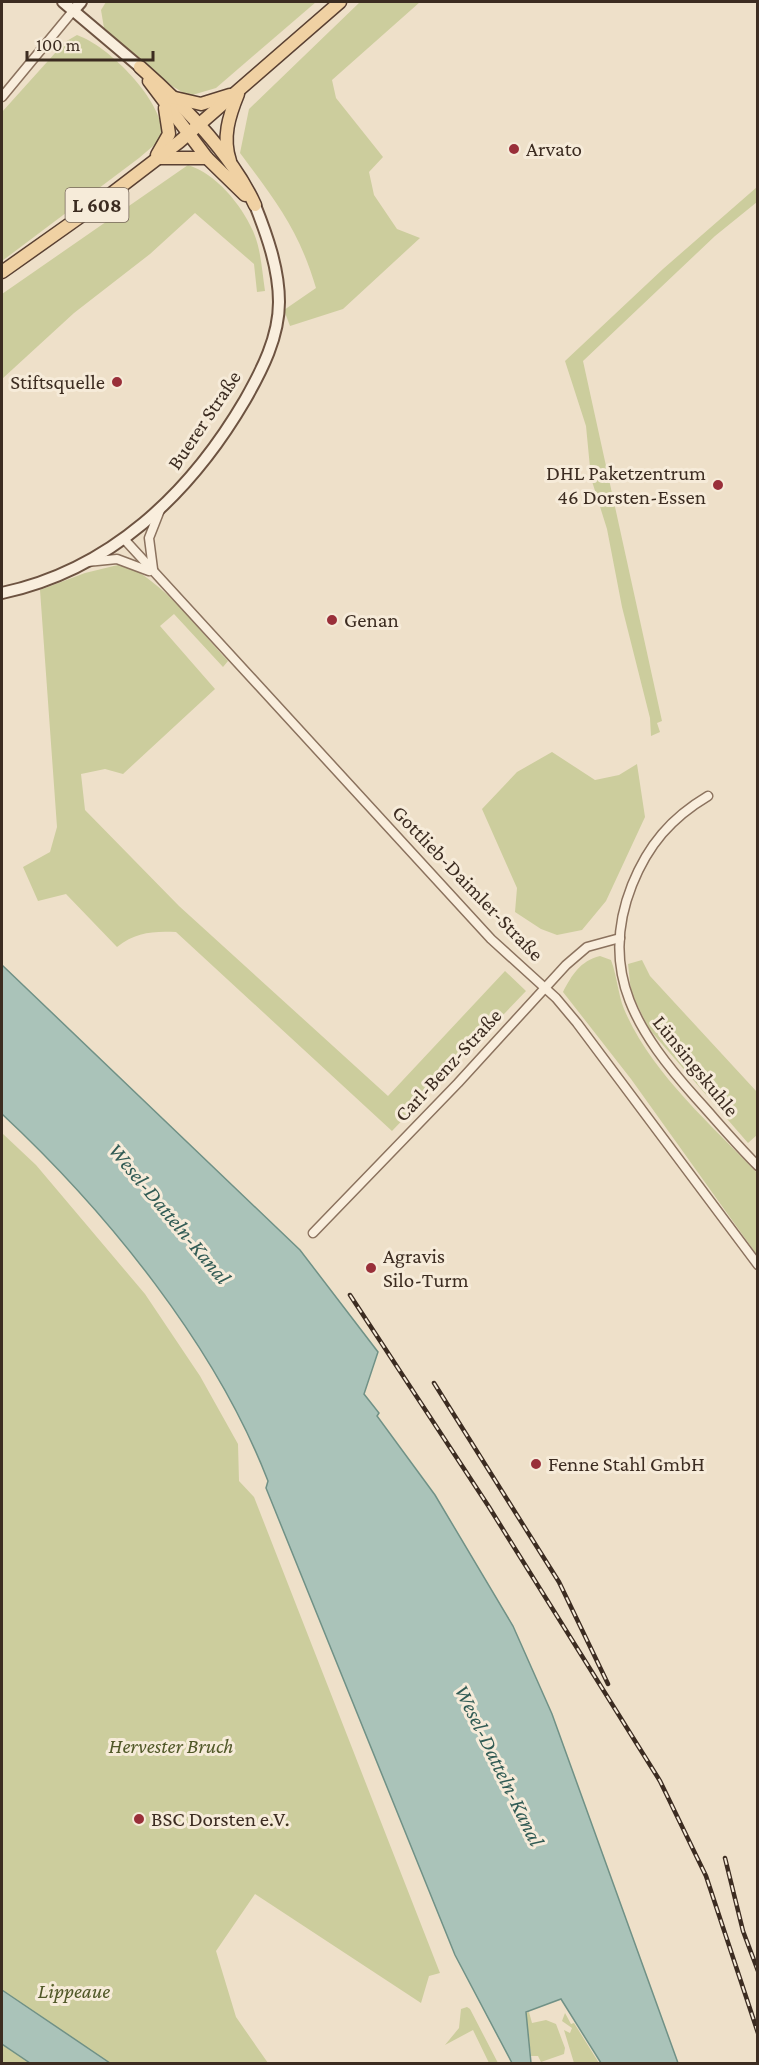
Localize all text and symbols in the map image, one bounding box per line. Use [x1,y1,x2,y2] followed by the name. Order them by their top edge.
[27,24,153,62] scale bar
[36,35,81,55] text: 100 m
[526,137,582,161] place label: Arvato
[507,142,521,156] marker: Arvato
[66,188,128,222] road number: L 608
[162,366,246,474] street label: Buerer Straße
[10,370,105,394] place label: Stiftsquelle
[110,375,124,389] marker: Stiftsquelle
[546,461,706,509] place label: DHL Paketzentrum 46 Dorsten-Essen
[711,478,725,492] marker: DHL Paketzentrum 46 Dorsten-Essen
[344,608,399,632] place label: Genan
[325,613,339,627] marker: Genan
[388,800,548,966] street label: Gottlieb-Daimler-Straße
[390,1004,506,1126] street label: Carl-Benz-Straße
[648,1011,744,1121] street label: Lünsingskuhle
[103,1138,236,1289] water label: Wesel-Datteln-Kanal
[383,1244,469,1292] place label: Agravis Silo-Turm
[364,1261,378,1275] marker: Agravis Silo-Turm
[548,1452,705,1476] place label: Fenne Stahl GmbH
[529,1457,543,1471] marker: Fenne Stahl GmbH
[450,1680,550,1851] water label: Wesel-Datteln-Kanal
[109,1734,233,1758] park label: Hervester Bruch
[151,1807,290,1831] place label: BSC Dorsten e.V.
[132,1812,146,1826] marker: BSC Dorsten e.V.
[38,1979,110,2003] park label: Lippeaue

